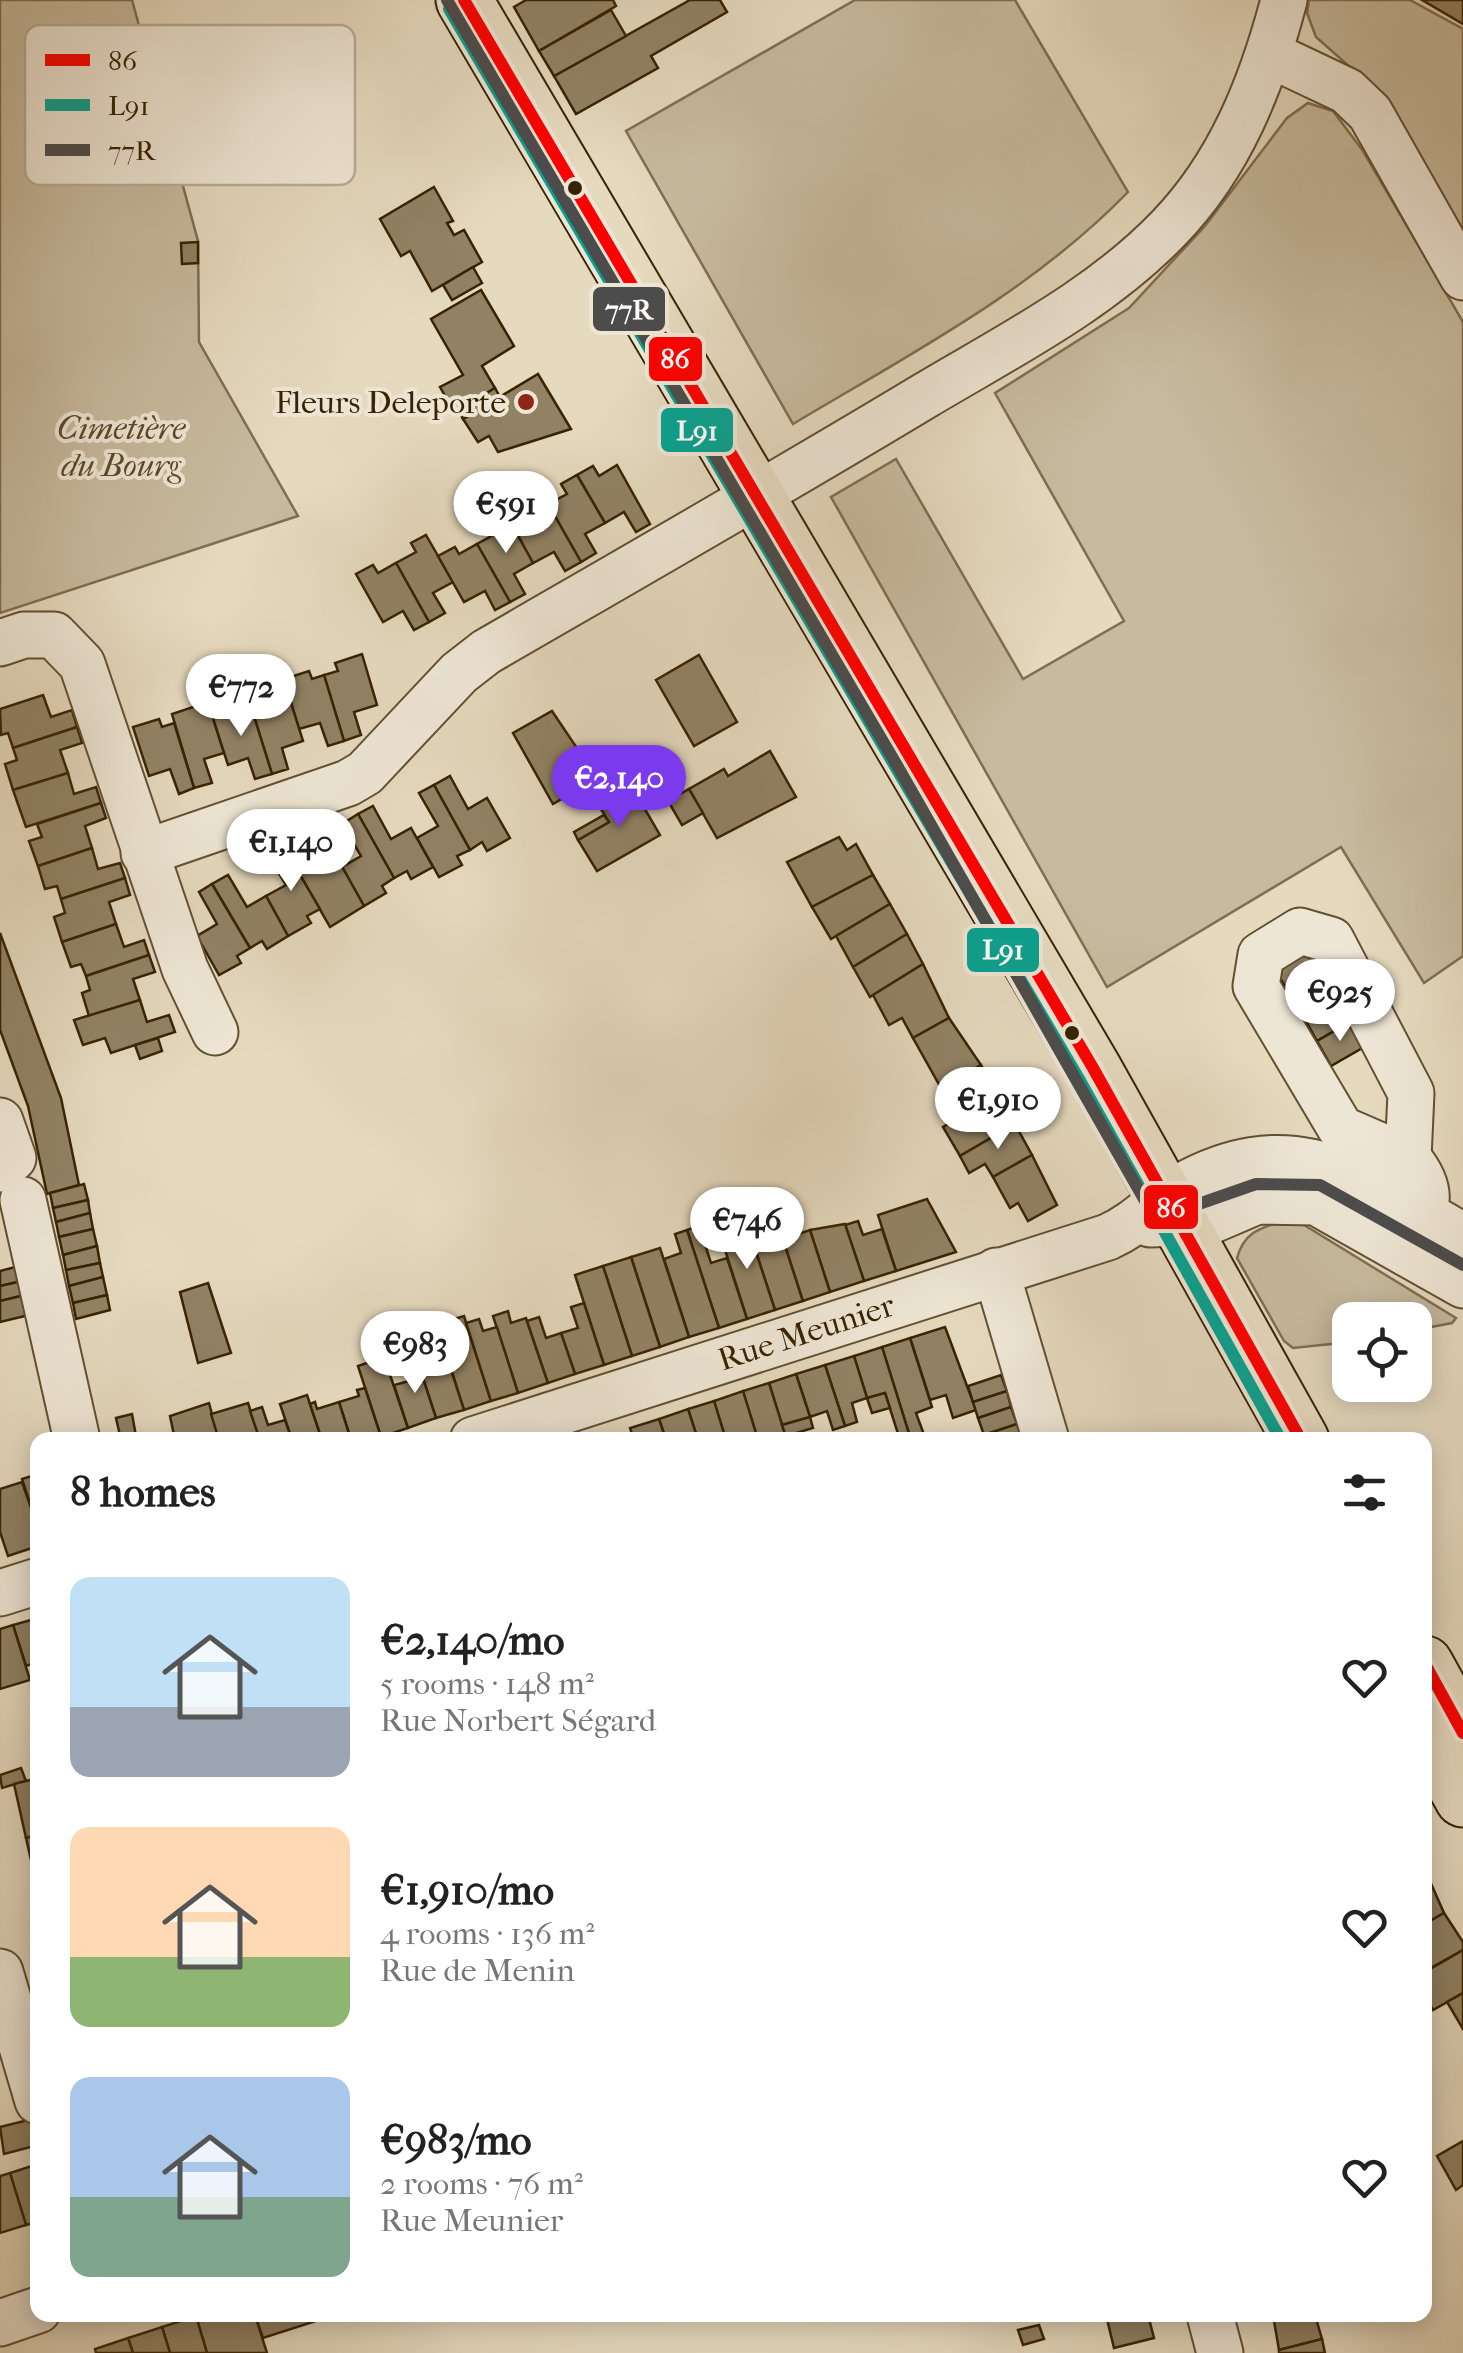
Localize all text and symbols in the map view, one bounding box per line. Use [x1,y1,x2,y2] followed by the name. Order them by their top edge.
[25,25,355,185] legend
[108,44,138,77] text: 86
[108,89,150,122] text: L91
[108,134,157,167] text: 77R
[565,178,585,198] unlabelled marker
[591,285,667,333] line badge: 77R
[604,293,654,326] text: 77R
[647,335,704,383] line badge: 86
[660,342,690,375] text: 86
[275,384,506,421] place label: Fleurs Deleporte
[515,391,537,413] marker: Fleurs Deleporte
[659,406,735,454] line badge: L91
[57,410,186,484] park label: Cimetière du Bourg
[676,414,718,447] text: L91
[447,471,565,556] pin: €591
[475,485,537,522] text: €591
[182,654,300,739] pin: €772
[208,668,274,705] text: €772
[538,745,700,830] pin: €2,140
[574,759,664,796] text: €2,140
[210,809,372,894] pin: €1,140
[248,823,334,860] text: €1,140
[965,926,1041,974] line badge: L91
[982,933,1024,966] text: L91
[1281,959,1399,1044] pin: €925
[1307,973,1373,1010] text: €925
[1062,1023,1082,1043] unlabelled marker
[917,1067,1079,1152] pin: €1,910
[957,1081,1039,1118] text: €1,910
[1142,1183,1200,1231] line badge: 86
[688,1187,806,1272] pin: €746
[1156,1191,1186,1224] text: 86
[712,1201,782,1238] text: €746
[713,1286,899,1378] street label: Rue Meunier
[1332,1302,1432,1402] map controls
[1332,1302,1432,1402] button: locate
[356,1311,474,1396] pin: €983
[383,1325,448,1362] text: €983
[1337,1465,1392,1520] icon: filters
[70,1468,216,1517] text: 8 homes
[380,1616,565,1665] text: €2,140/mo
[150,1617,270,1737] icon: home
[1337,1650,1392,1705] icon: heart
[380,1665,594,1702] text: 5 rooms · 148 m²
[380,1702,656,1739] text: Rue Norbert Ségard
[380,1866,554,1915] text: €1,910/mo
[150,1867,270,1987] icon: home
[1337,1900,1392,1955] icon: heart
[380,1915,594,1952] text: 4 rooms · 136 m²
[380,1952,575,1989] text: Rue de Menin
[380,2116,532,2165] text: €983/mo
[150,2117,270,2237] icon: home
[1337,2150,1392,2205] icon: heart
[380,2165,583,2202] text: 2 rooms · 76 m²
[380,2202,563,2239] text: Rue Meunier

